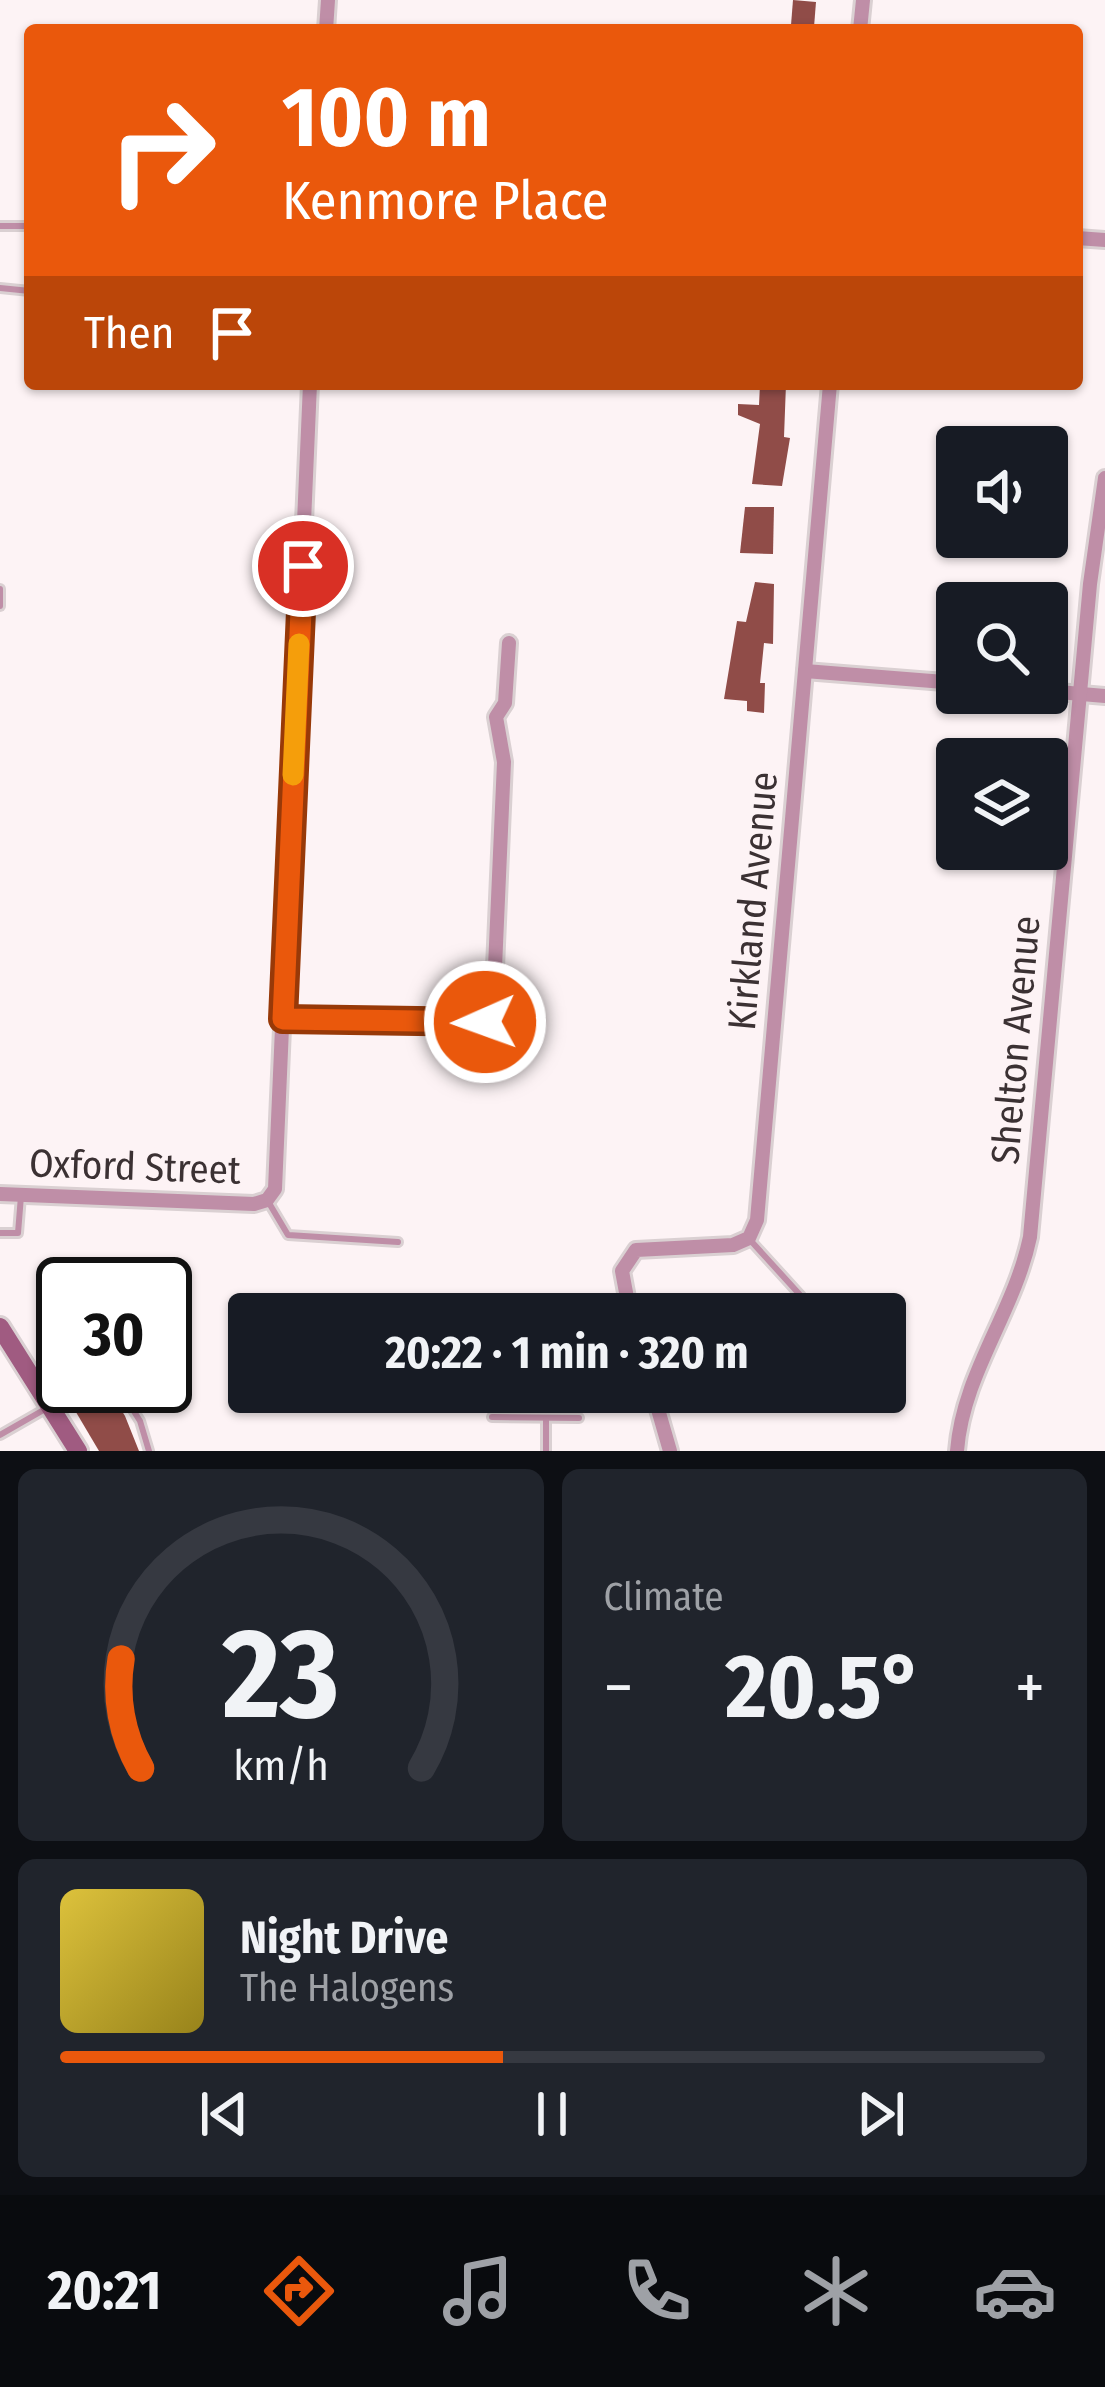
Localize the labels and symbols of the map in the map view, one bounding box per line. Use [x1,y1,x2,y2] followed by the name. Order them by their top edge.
[252,515,354,617] pin
[719,770,787,1032] street label: Kirkland Avenue
[982,914,1050,1166] street label: Shelton Avenue
[422,959,548,1085] position arrow
[28,1140,242,1194] street label: Oxford Street
[36,1257,192,1413] speed limit sign: 30

